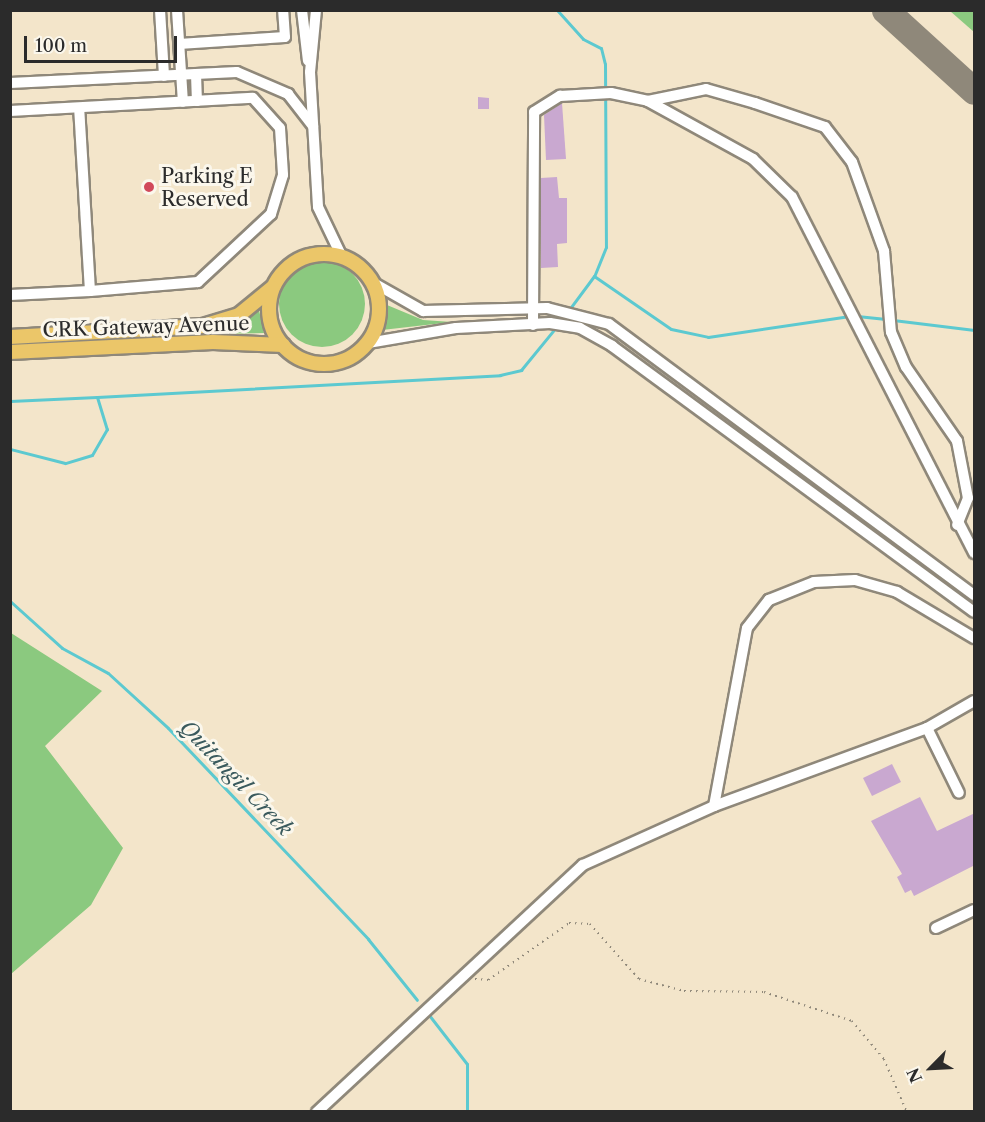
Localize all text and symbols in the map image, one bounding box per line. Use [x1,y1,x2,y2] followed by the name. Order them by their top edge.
[27,24,180,62] scale bar
[35,35,87,57] text: 100 m
[161,164,253,211] place label: Parking E Reserved
[142,180,156,194] marker: Parking E Reserved
[41,311,251,343] street label: CRK Gateway Avenue
[174,715,298,841] water label: Quitangil Creek
[901,1038,961,1098] north arrow
[903,1065,927,1086] text: N

